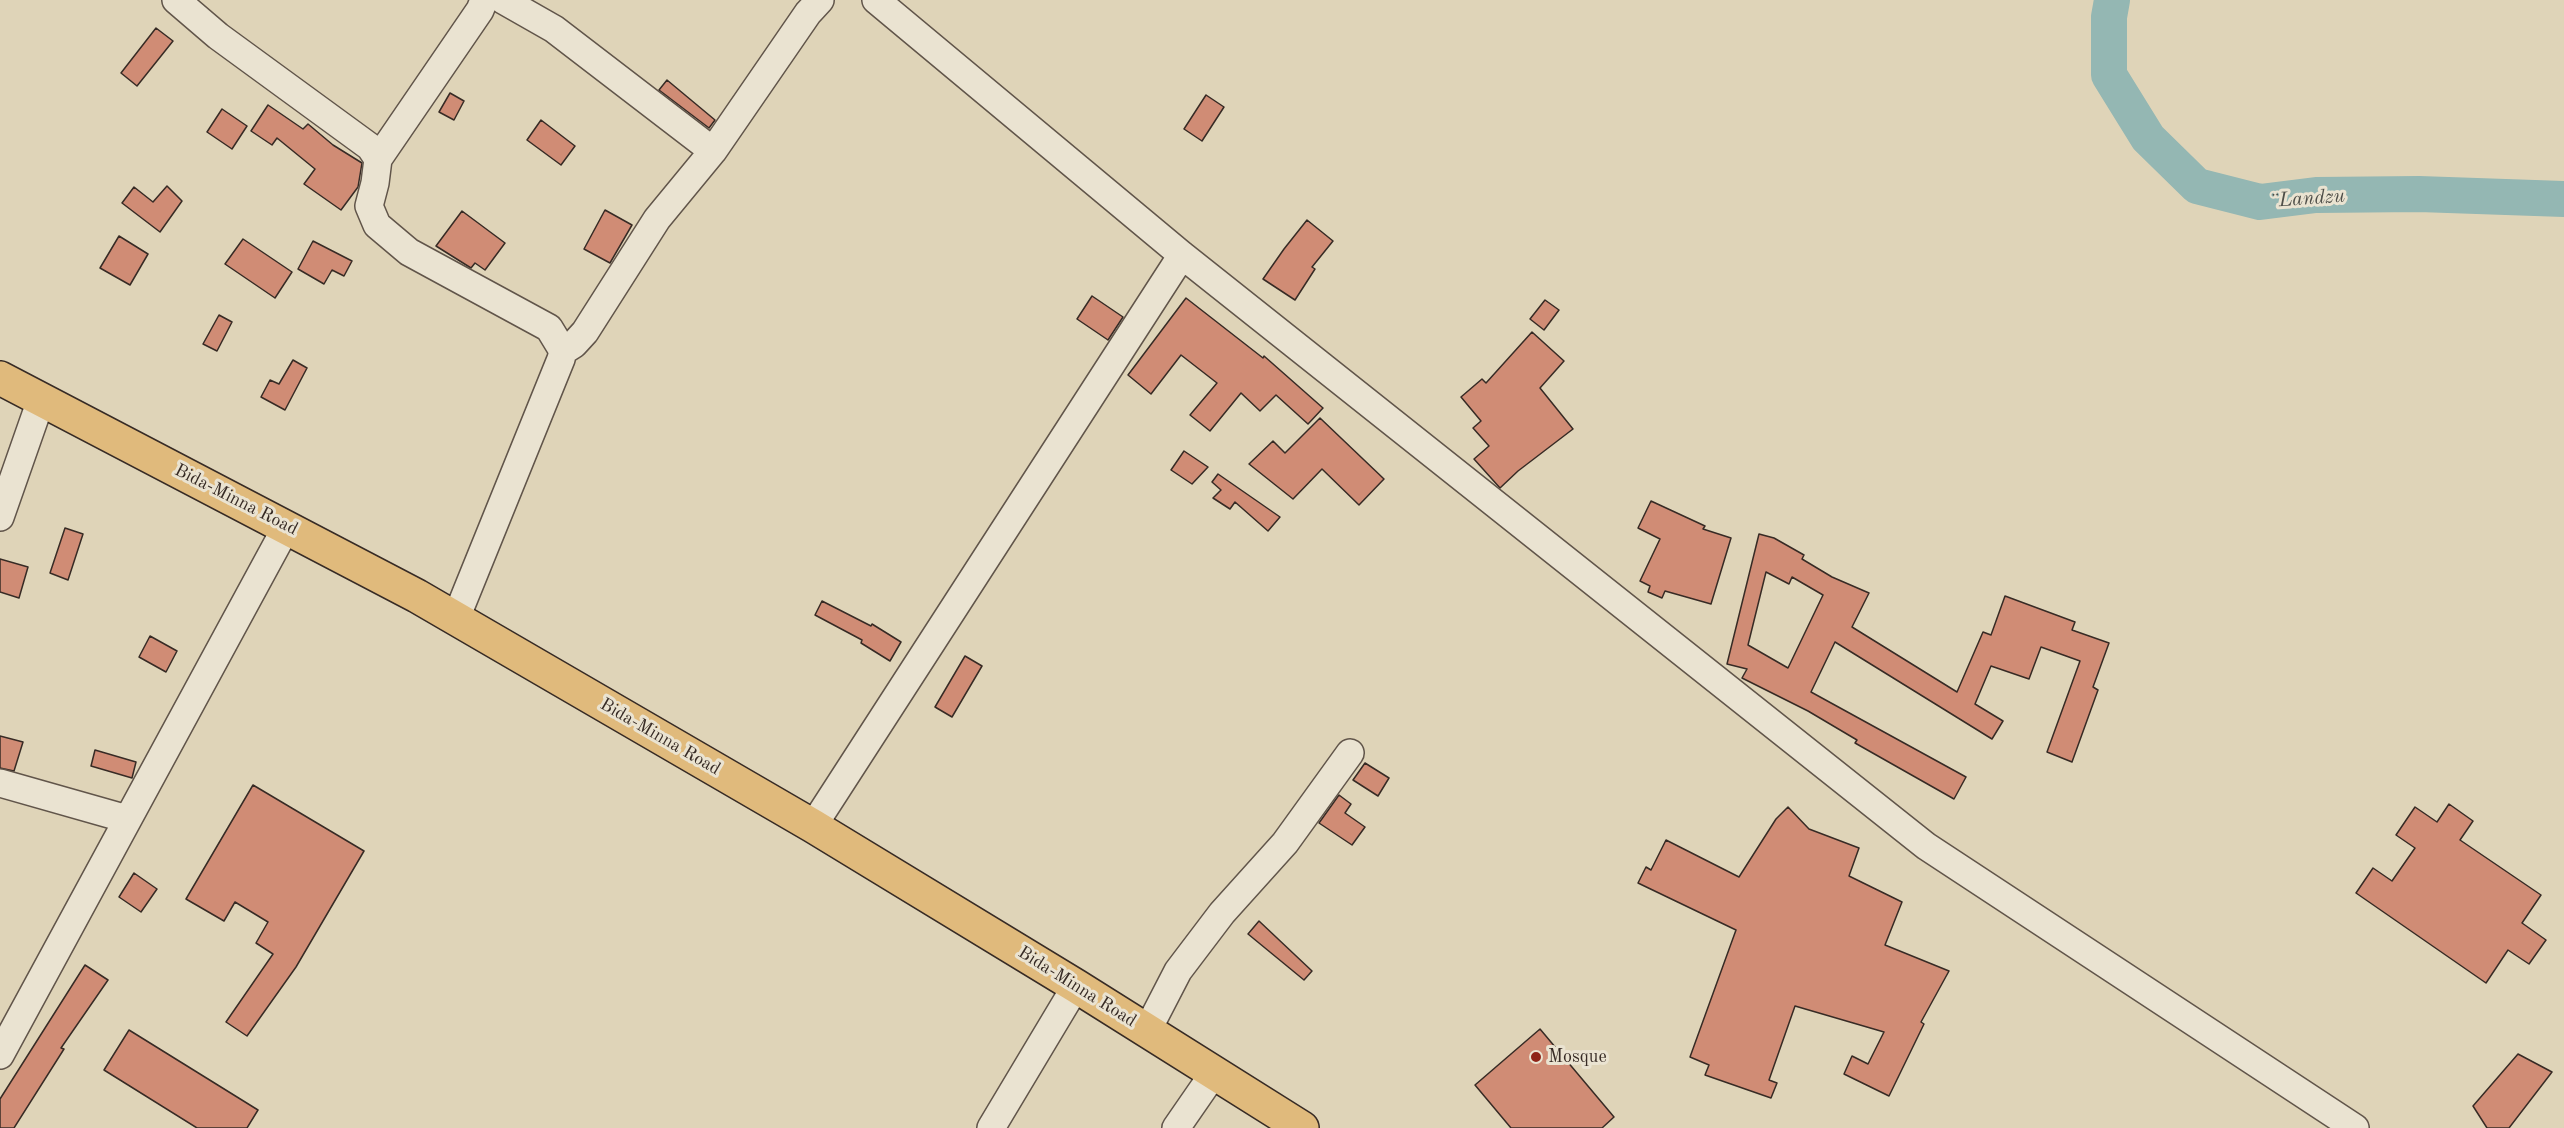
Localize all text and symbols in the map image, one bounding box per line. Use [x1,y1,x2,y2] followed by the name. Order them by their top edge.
[2268,184,2346,214] water label: ¨Landzu
[171,460,301,540] street label: Bida-Minna Road
[596,694,724,780] street label: Bida-Minna Road
[1014,942,1140,1032] street label: Bida-Minna Road
[1548,1046,1607,1068] place label: Mosque
[1529,1050,1543,1064] marker: Mosque

